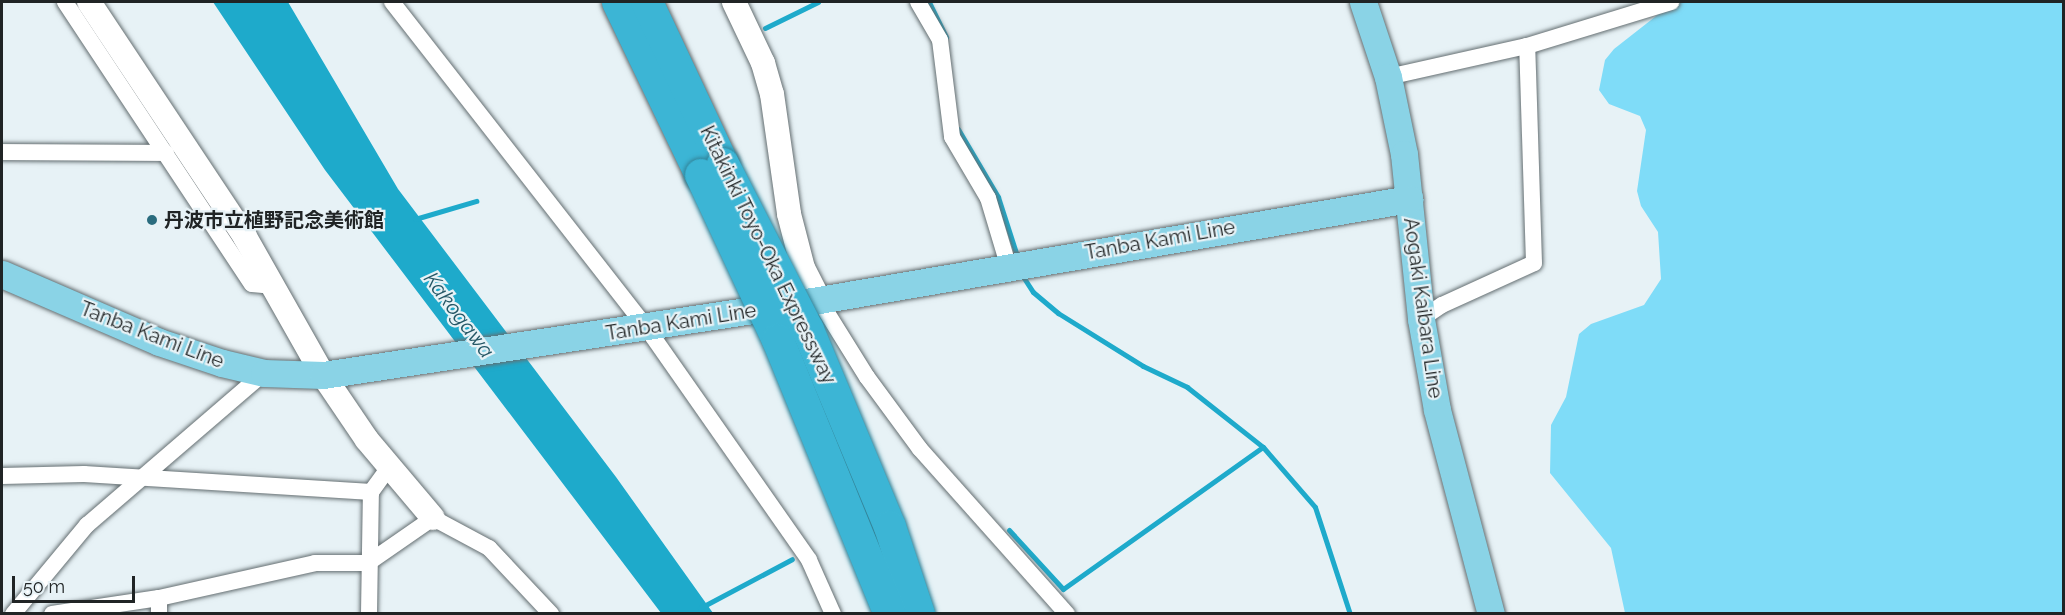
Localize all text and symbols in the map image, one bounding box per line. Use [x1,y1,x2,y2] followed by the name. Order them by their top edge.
[695,122,841,388] street label: Kitakinki Toyo-Oka Expressway
[164,208,384,232] place label: 丹波市立植野記念美術館
[145,213,159,227] marker: 丹波市立植野記念美術館
[1083,215,1237,265] street label: Tanba Kami Line
[1398,216,1448,400] street label: Aogaki Kaibara Line
[418,267,500,363] water label: Kakogawa
[77,297,227,373] street label: Tanba Kami Line
[604,298,758,346] street label: Tanba Kami Line
[15,564,138,602] scale bar
[23,576,65,597] text: 50 m

